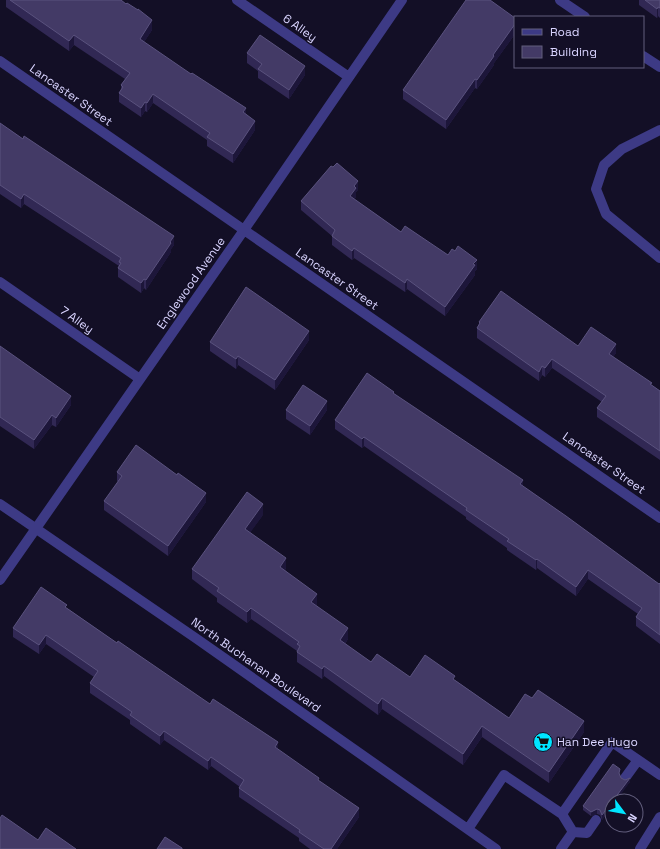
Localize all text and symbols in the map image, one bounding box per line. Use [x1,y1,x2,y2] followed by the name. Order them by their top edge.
[280,11,320,45] street label: 6 Alley
[514,16,644,68] legend
[550,24,579,40] text: Road
[550,44,597,60] text: Building
[26,60,116,130] street label: Lancaster Street
[153,234,229,332] street label: Englewood Avenue
[292,244,382,314] street label: Lancaster Street
[57,303,97,337] street label: 7 Alley
[559,428,649,498] street label: Lancaster Street
[188,614,324,716] street label: North Buchanan Boulevard
[532,731,554,753] supermarket icon: Han Dee Hugo
[557,734,638,750] place label: Han Dee Hugo
[604,793,644,833] north arrow
[625,811,640,825] text: N

